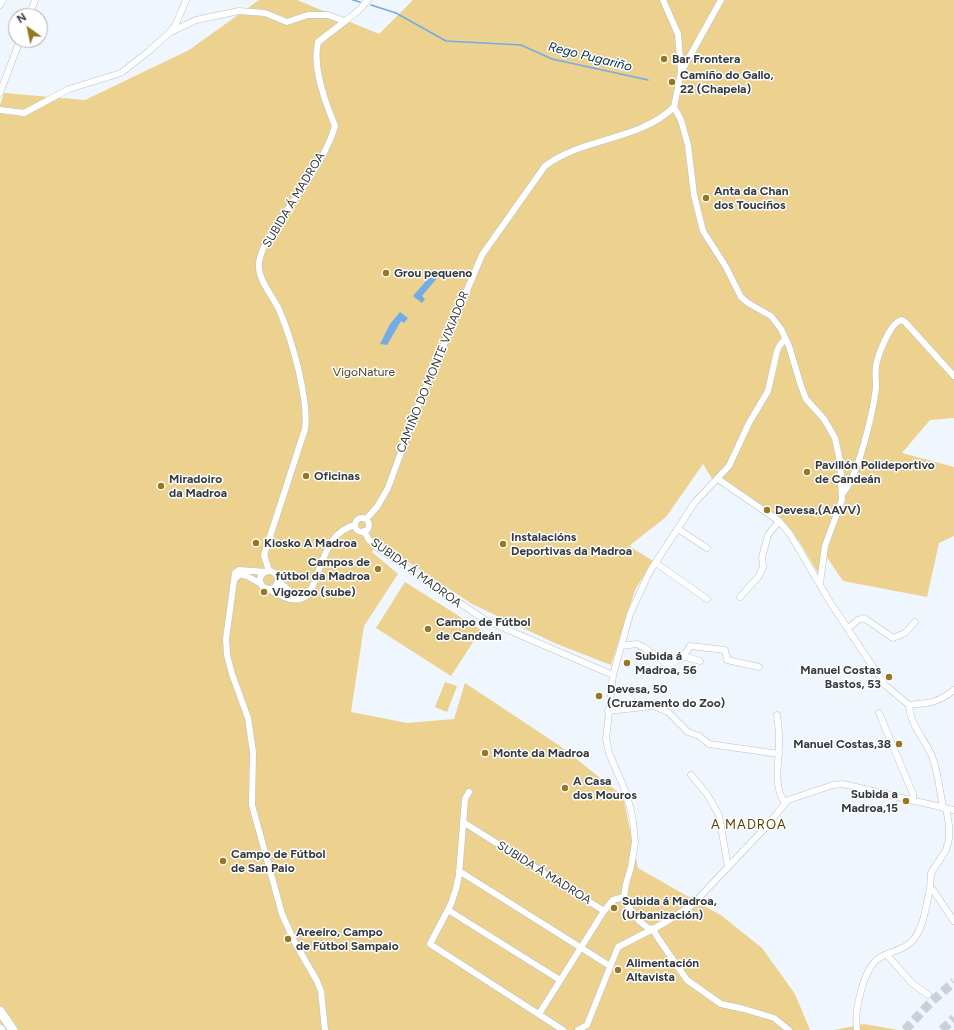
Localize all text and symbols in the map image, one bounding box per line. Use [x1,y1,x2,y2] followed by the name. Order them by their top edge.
[8,8,48,48] north arrow
[15,11,29,26] text: N
[546,39,634,75] water label: Rego Pugariño
[672,52,740,66] place label: Bar Frontera
[659,54,669,64] marker: Bar Frontera
[680,68,774,96] place label: Camiño do Gallo, 22 (Chapela)
[667,77,677,87] marker: Camiño do Gallo, 22 (Chapela)
[260,150,328,250] street label: SUBIDA Á MADROA
[714,184,788,212] place label: Anta da Chan dos Touciños
[701,193,711,203] marker: Anta da Chan dos Touciños
[394,266,472,280] place label: Grou pequeno
[381,268,391,278] marker: Grou pequeno
[394,289,472,455] street label: CAMIÑO DO MONTE VIXIADOR
[333,365,395,379] park label: VigoNature
[815,458,935,486] place label: Pavillón Polideportivo de Candeán
[802,467,812,477] marker: Pavillón Polideportivo de Candeán
[314,469,360,483] place label: Oficinas
[301,471,311,481] marker: Oficinas
[169,472,227,500] place label: Miradoiro da Madroa
[156,481,166,491] marker: Miradoiro da Madroa
[775,503,861,517] place label: Devesa,(AAVV)
[762,505,772,515] marker: Devesa,(AAVV)
[511,530,632,558] place label: Instalacións Deportivas da Madroa
[368,535,464,611] street label: SUBIDA Á MADROA
[264,536,357,550] place label: Kiosko A Madroa
[251,538,261,548] marker: Kiosko A Madroa
[498,539,508,549] marker: Instalacións Deportivas da Madroa
[276,555,370,583] place label: Campos de fútbol da Madroa
[373,564,383,574] marker: Campos de fútbol da Madroa
[272,585,356,599] place label: Vigozoo (sube)
[259,587,269,597] marker: Vigozoo (sube)
[436,615,530,643] place label: Campo de Fútbol de Candeán
[423,624,433,634] marker: Campo de Fútbol de Candeán
[635,649,697,677] place label: Subida á Madroa, 56
[622,658,632,668] marker: Subida á Madroa, 56
[800,663,881,691] place label: Manuel Costas Bastos, 53
[884,672,894,682] marker: Manuel Costas Bastos, 53
[607,682,725,710] place label: Devesa, 50 (Cruzamento do Zoo)
[594,691,604,701] marker: Devesa, 50 (Cruzamento do Zoo)
[793,737,891,751] place label: Manuel Costas,38
[894,739,904,749] marker: Manuel Costas,38
[493,746,589,760] place label: Monte da Madroa
[480,748,490,758] marker: Monte da Madroa
[573,774,637,802] place label: A Casa dos Mouros
[560,783,570,793] marker: A Casa dos Mouros
[841,787,898,815] place label: Subida a Madroa,15
[901,796,911,806] marker: Subida a Madroa,15
[711,817,787,833] district label: A MADROA
[494,838,594,908] street label: SUBIDA Á MADROA
[231,847,325,875] place label: Campo de Fútbol de San Paio
[218,856,228,866] marker: Campo de Fútbol de San Paio
[622,894,717,922] place label: Subida á Madroa, (Urbanización)
[609,903,619,913] marker: Subida á Madroa, (Urbanización)
[296,925,399,953] place label: Areeiro, Campo de Fútbol Sampaio
[283,934,293,944] marker: Areeiro, Campo de Fútbol Sampaio
[626,956,699,984] place label: Alimentación Altavista
[613,965,623,975] marker: Alimentación Altavista

